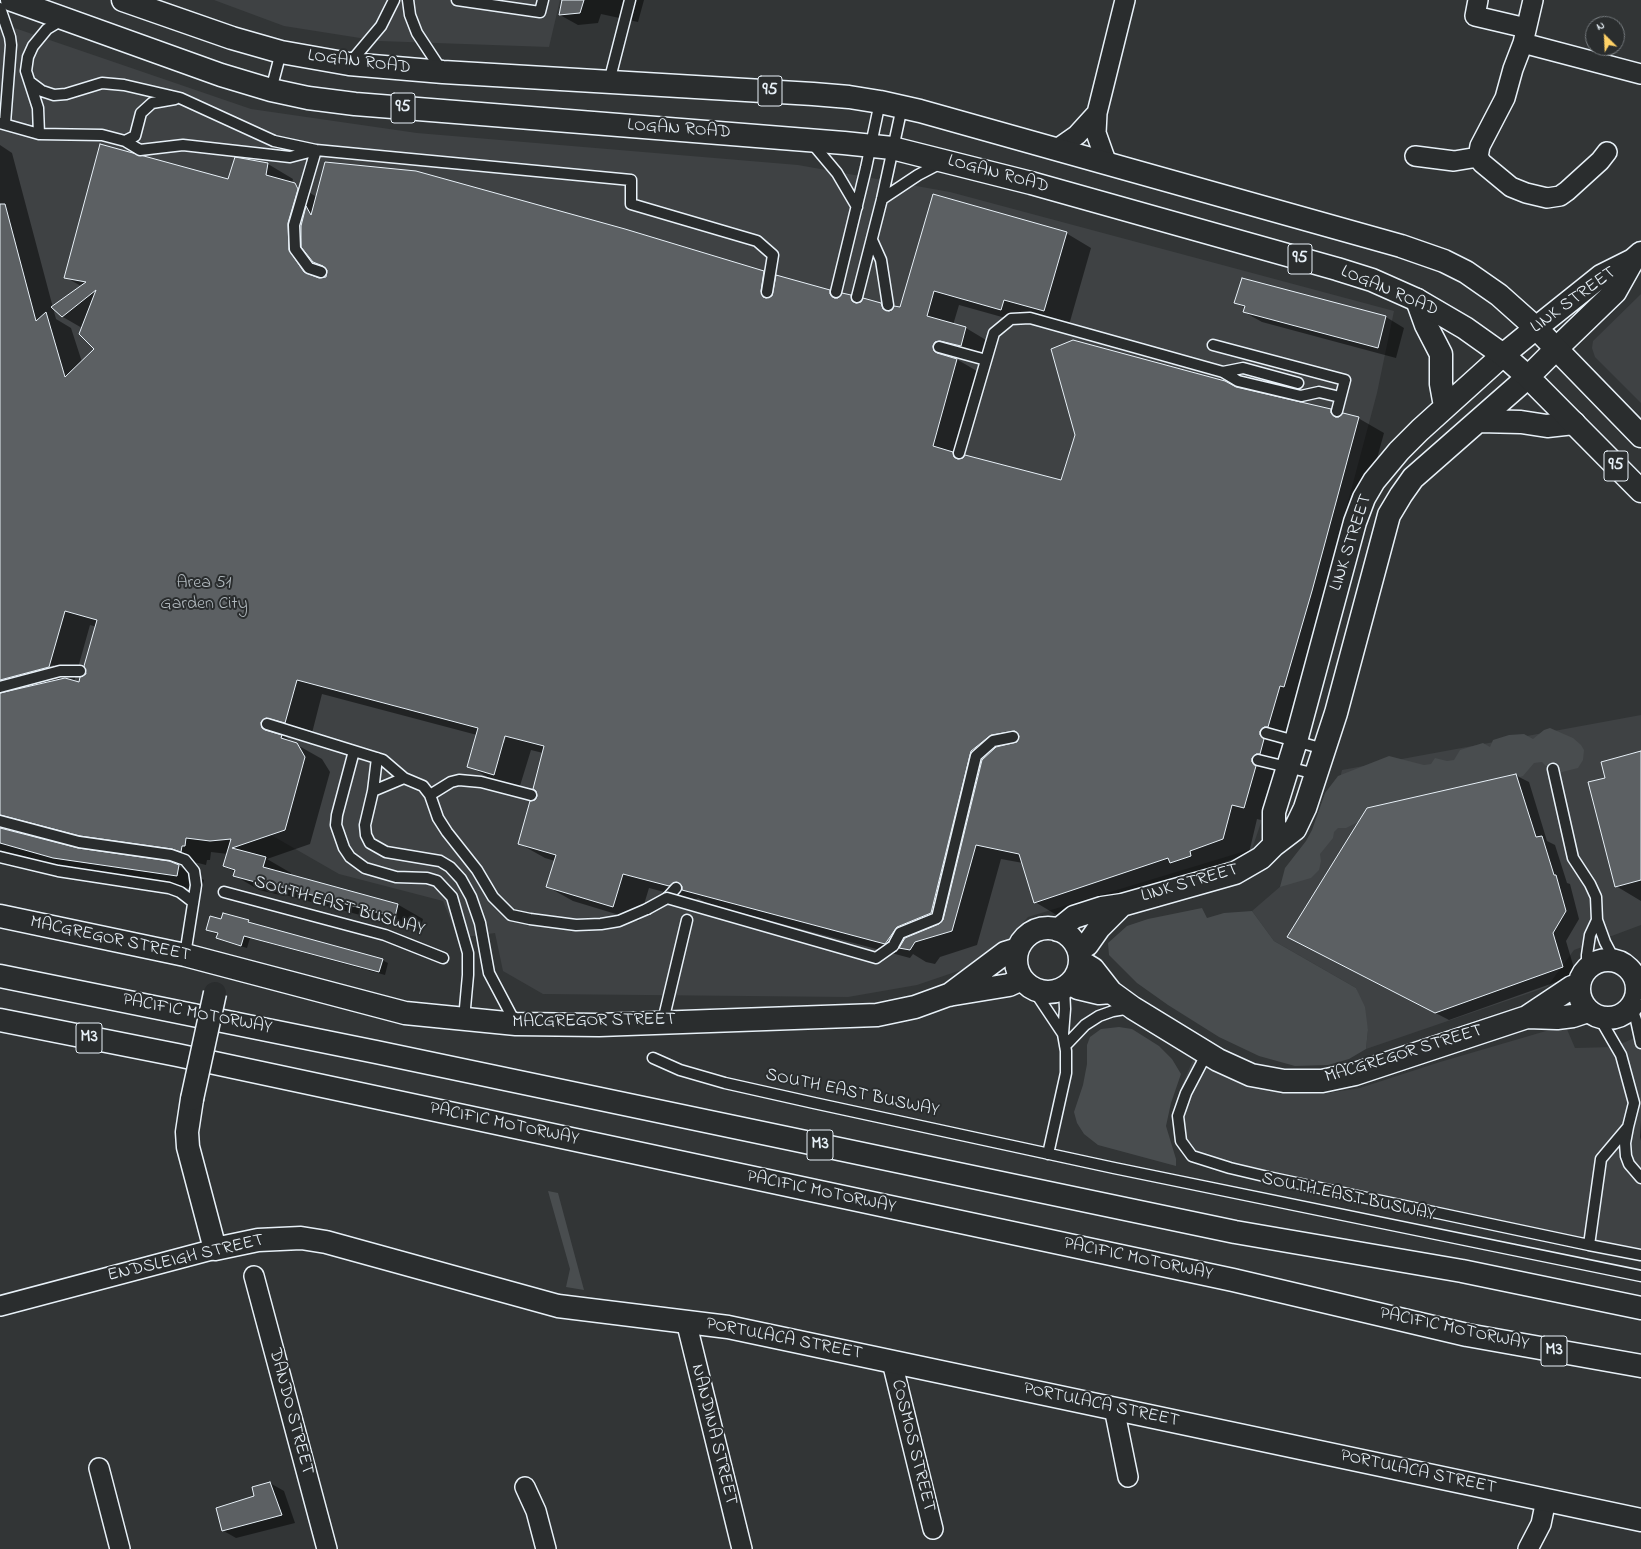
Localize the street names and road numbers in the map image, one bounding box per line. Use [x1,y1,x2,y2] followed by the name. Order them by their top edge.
[306,46,412,80] street label: LOGAN ROAD
[758,76,782,106] road number: 95
[391,93,415,123] road number: 95
[626,116,732,144] street label: LOGAN ROAD
[945,151,1051,199] street label: LOGAN ROAD
[1288,244,1312,274] road number: 95
[1337,262,1441,322] street label: LOGAN ROAD
[1527,263,1621,339] street label: LINK STREET
[1604,451,1628,481] road number: 95
[1326,492,1378,594] street label: LINK STREET
[1139,860,1241,908] street label: LINK STREET
[251,872,427,942] street label: SOUTH EAST BUSWAY
[28,912,192,968] street label: MACGREGOR STREET
[120,990,274,1040] street label: PACIFIC MOTORWAY
[512,1010,676,1034] street label: MACGREGOR STREET
[1323,1021,1485,1089] street label: MACGREGOR STREET
[76,1023,102,1053] road number: M3
[763,1065,941,1123] street label: SOUTH EAST BUSWAY
[427,1099,581,1151] street label: PACIFIC MOTORWAY
[807,1130,833,1160] road number: M3
[744,1167,898,1219] street label: PACIFIC MOTORWAY
[1259,1169,1437,1227] street label: SOUTH EAST BUSWAY
[106,1231,266,1287] street label: ENDSLEIGH STREET
[1061,1234,1215,1286] street label: PACIFIC MOTORWAY
[1377,1304,1531,1356] street label: PACIFIC MOTORWAY
[704,1314,864,1366] street label: PORTULACA STREET
[1541,1336,1567,1366] road number: M3
[263,1346,317,1478] street label: DANDO STREET
[685,1362,741,1508] street label: NANDINA STREET
[885,1378,939,1514] street label: COSMOS STREET
[1021,1379,1181,1433] street label: PORTULACA STREET
[1338,1446,1498,1500] street label: PORTULACA STREET

